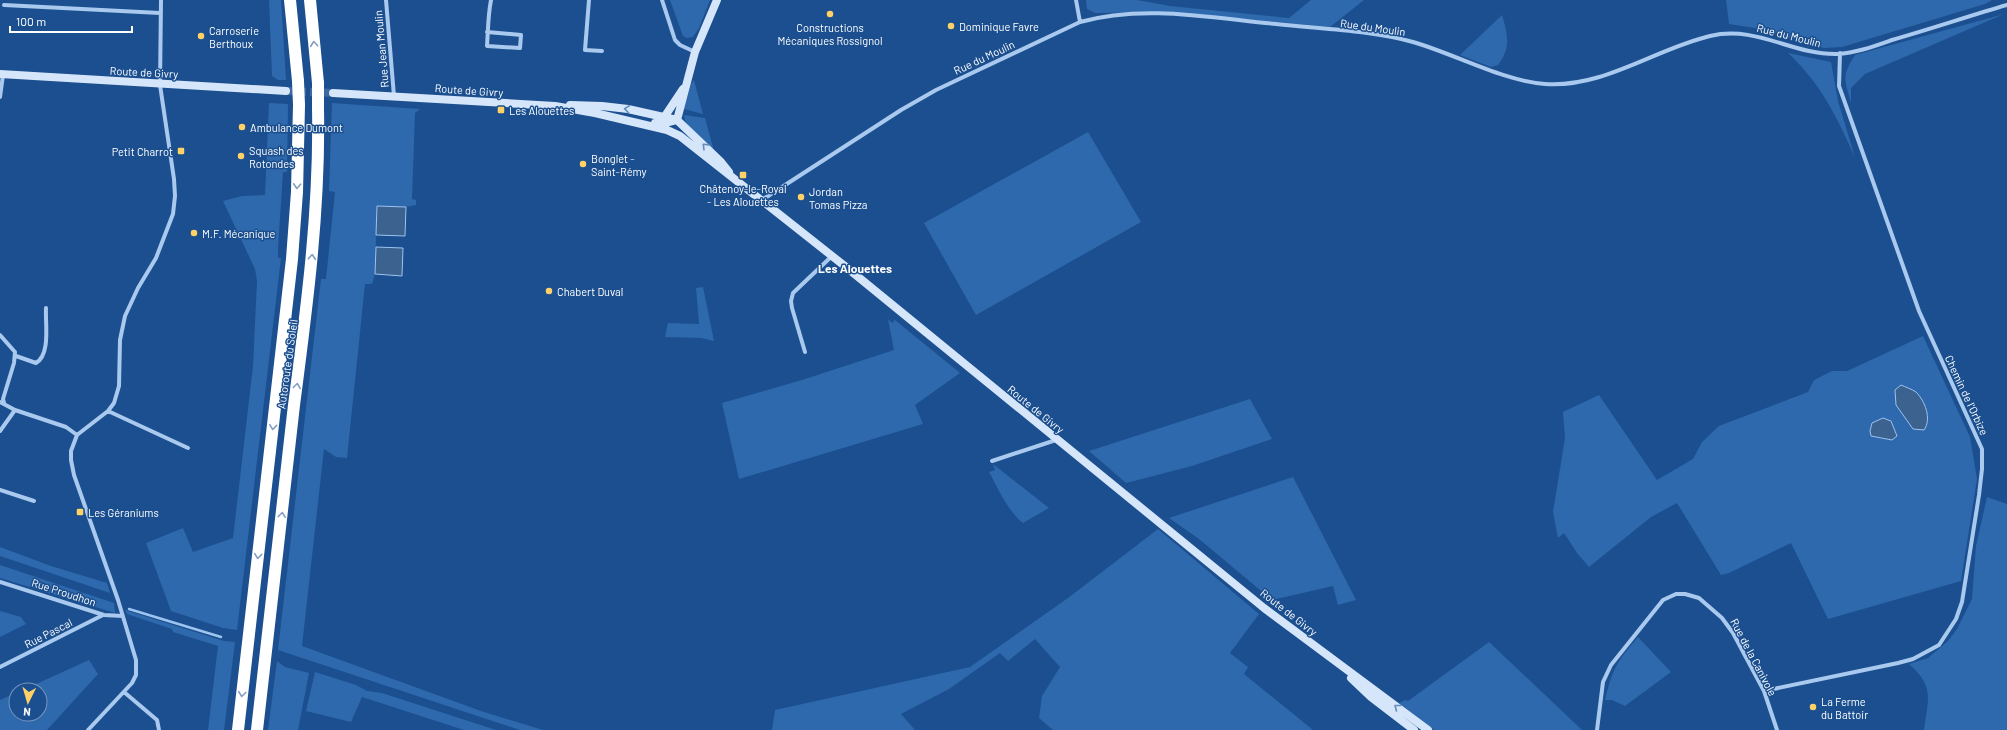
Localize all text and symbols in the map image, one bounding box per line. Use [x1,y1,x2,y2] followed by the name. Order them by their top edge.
[10,8,132,34] scale bar
[825,9,835,19] marker: Constructions Mécaniques Rossignol
[371,10,391,88] street label: Rue Jean Moulin
[16,14,46,28] text: 100 m
[1340,16,1407,38] street label: Rue du Moulin
[959,20,1039,33] place label: Dominique Favre
[777,21,883,47] place label: Constructions Mécaniques Rossignol
[946,21,956,31] marker: Dominique Favre
[1755,21,1823,49] street label: Rue du Moulin
[209,24,259,50] place label: Carroserie Berthoux
[196,31,206,41] marker: Carroserie Berthoux
[951,37,1017,77] street label: Rue du Moulin
[310,41,319,47] one-way arrow
[109,64,179,80] street label: Route de Givry
[434,81,504,99] street label: Route de Givry
[509,104,574,117] place label: Les Alouettes
[496,105,506,115] marker: Les Alouettes
[624,105,630,114] one-way arrow
[250,121,343,134] place label: Ambulance Dumont
[237,122,247,132] marker: Ambulance Dumont
[702,143,710,151] one-way arrow
[249,144,304,170] place label: Squash des Rotondes
[112,145,173,158] place label: Petit Charrot
[176,146,186,156] marker: Petit Charrot
[236,151,246,161] marker: Squash des Rotondes
[591,152,647,178] place label: Bonglet - Saint-Rémy
[578,159,588,169] marker: Bonglet - Saint-Rémy
[738,170,748,180] marker: Châtenoy-le-Royal - Les Alouettes
[699,182,787,208] place label: Châtenoy-le-Royal - Les Alouettes
[293,183,301,189] one-way arrow
[809,185,867,211] place label: Jordan Tomas Pizza
[796,192,806,202] marker: Jordan Tomas Pizza
[202,227,275,240] place label: M.F. Mécanique
[189,228,199,238] marker: M.F. Mécanique
[307,254,316,260] one-way arrow
[818,261,892,275] district label: Les Alouettes
[557,285,623,298] place label: Chabert Duval
[544,286,554,296] marker: Chabert Duval
[274,318,300,410] street label: Autoroute du Soleil
[1943,353,1991,437] street label: Chemin de l'Orbize
[1005,382,1067,436] street label: Route de Givry
[292,383,301,389] one-way arrow
[269,424,278,430] one-way arrow
[88,506,159,519] place label: Les Géraniums
[75,507,85,517] marker: Les Géraniums
[277,512,286,518] one-way arrow
[254,553,263,559] one-way arrow
[30,575,98,609] street label: Rue Proudhon
[1258,586,1320,638] street label: Route de Givry
[22,615,74,651] street label: Rue Pascal
[1728,616,1780,698] street label: Rue de la Canivole
[8,682,48,722] north arrow
[238,691,247,697] one-way arrow
[1821,695,1868,721] place label: La Ferme du Battoir
[1808,702,1818,712] marker: La Ferme du Battoir
[1395,704,1402,711] one-way arrow
[23,706,31,719] text: N

